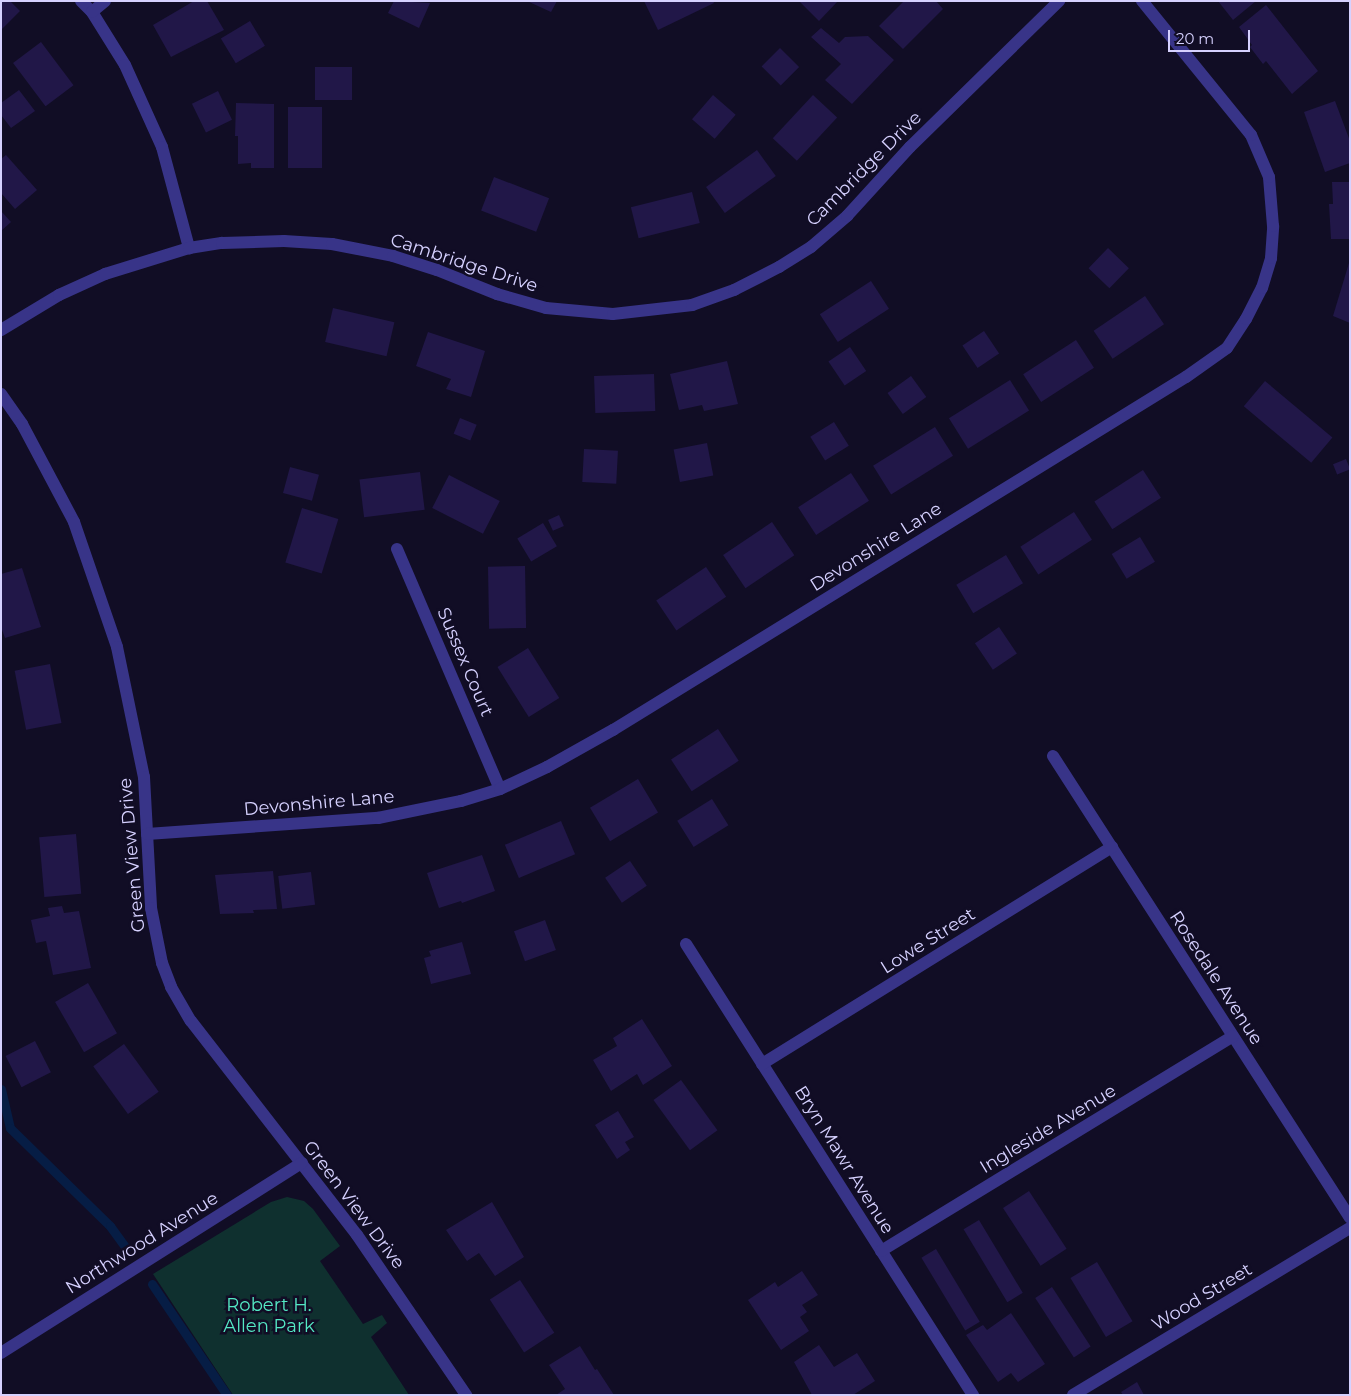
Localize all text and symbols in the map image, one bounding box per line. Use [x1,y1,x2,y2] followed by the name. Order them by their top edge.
[1171,20,1254,52] scale bar
[1176,29,1214,48] text: 20 m
[802,107,926,231] street label: Cambridge Drive
[388,229,540,297] street label: Cambridge Drive
[806,498,946,596] street label: Devonshire Lane
[432,604,498,720] street label: Sussex Court
[114,777,150,933] street label: Green View Drive
[243,786,395,820] street label: Devonshire Lane
[877,903,979,979] street label: Lowe Street
[1165,907,1267,1049] street label: Rosedale Avenue
[976,1080,1120,1178] street label: Ingleside Avenue
[790,1082,898,1238] street label: Bryn Mawr Avenue
[299,1137,409,1273] street label: Green View Drive
[62,1187,222,1299] street label: Northwood Avenue
[1148,1259,1256,1335] street label: Wood Street
[223,1295,315,1338] park label: Robert H. Allen Park

